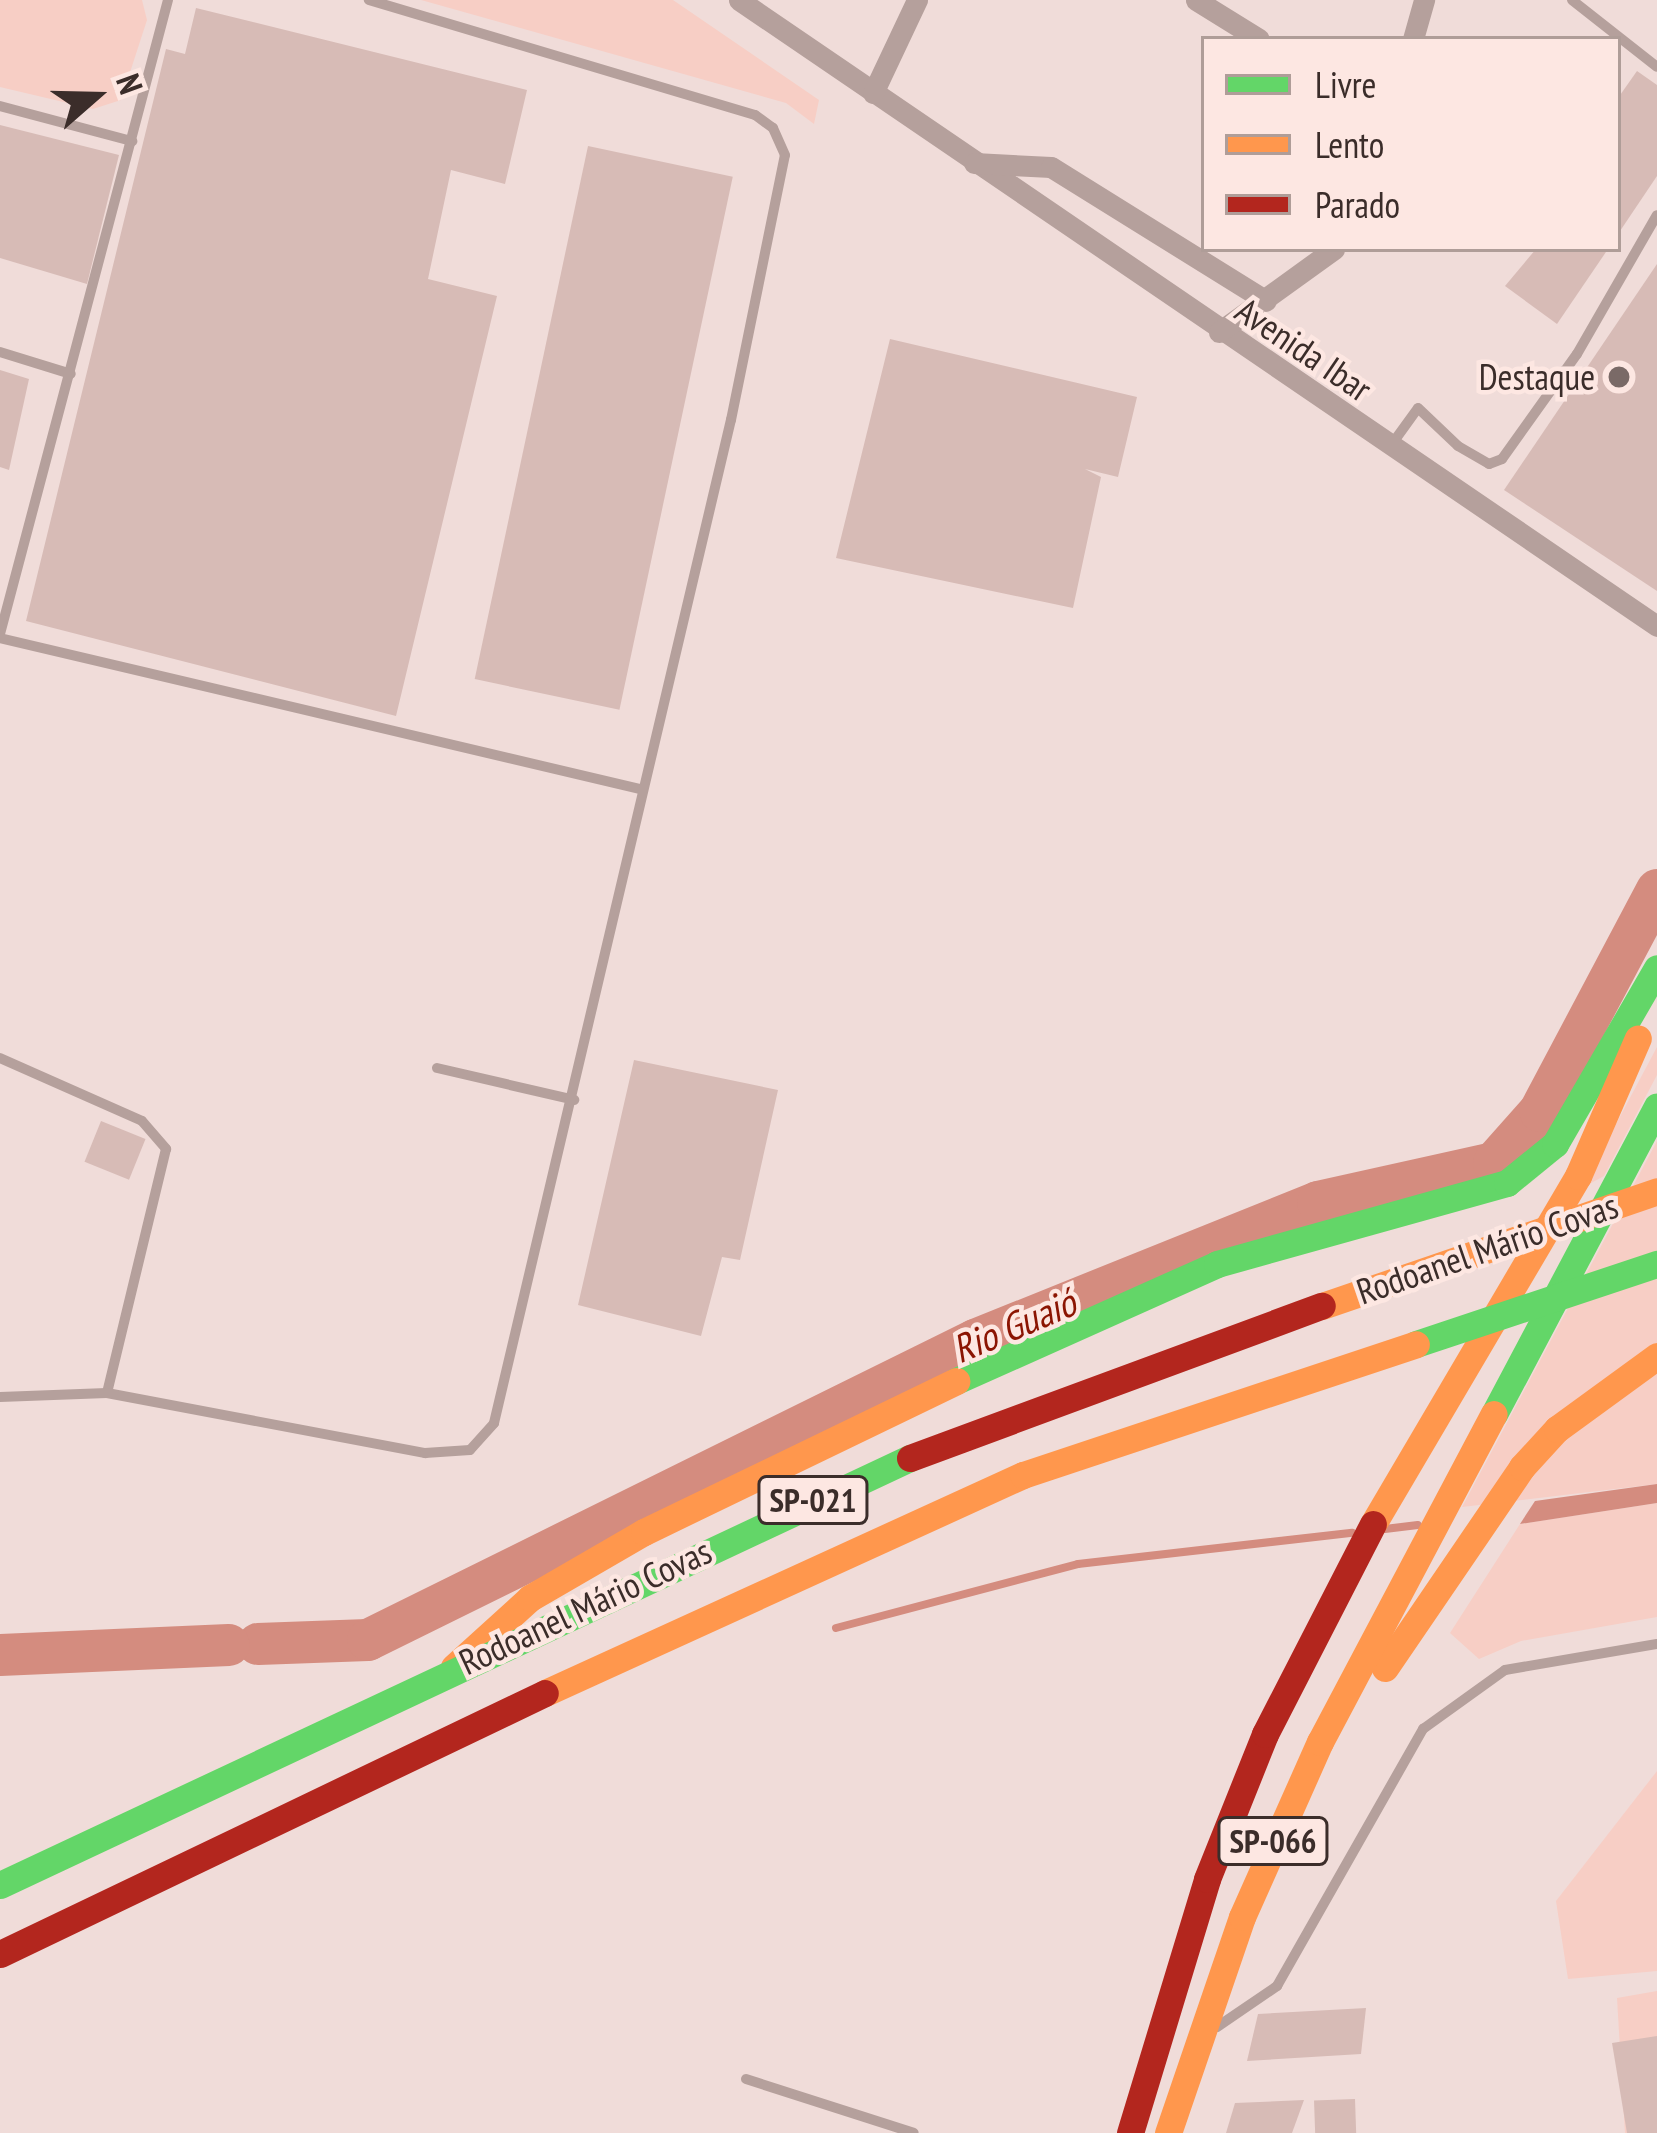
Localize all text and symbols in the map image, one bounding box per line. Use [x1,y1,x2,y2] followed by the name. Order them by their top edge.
[36,36,156,156] north arrow
[1201,36,1621,252] legend
[1315,61,1376,108] text: Livre
[107,68,154,99] text: N
[1315,121,1384,168] text: Lento
[1315,181,1400,228] text: Parado
[1228,288,1380,410] street label: Avenida Ibar
[1479,355,1595,399] place label: Destaque
[1606,364,1632,390] marker: Destaque
[1351,1183,1623,1313] street label: Rodoanel Mário Covas
[945,1279,1083,1373] water label: Rio Guaió
[756,1473,870,1527] road number: SP-021
[452,1529,718,1683] street label: Rodoanel Mário Covas
[1216,1814,1330,1868] road number: SP-066

